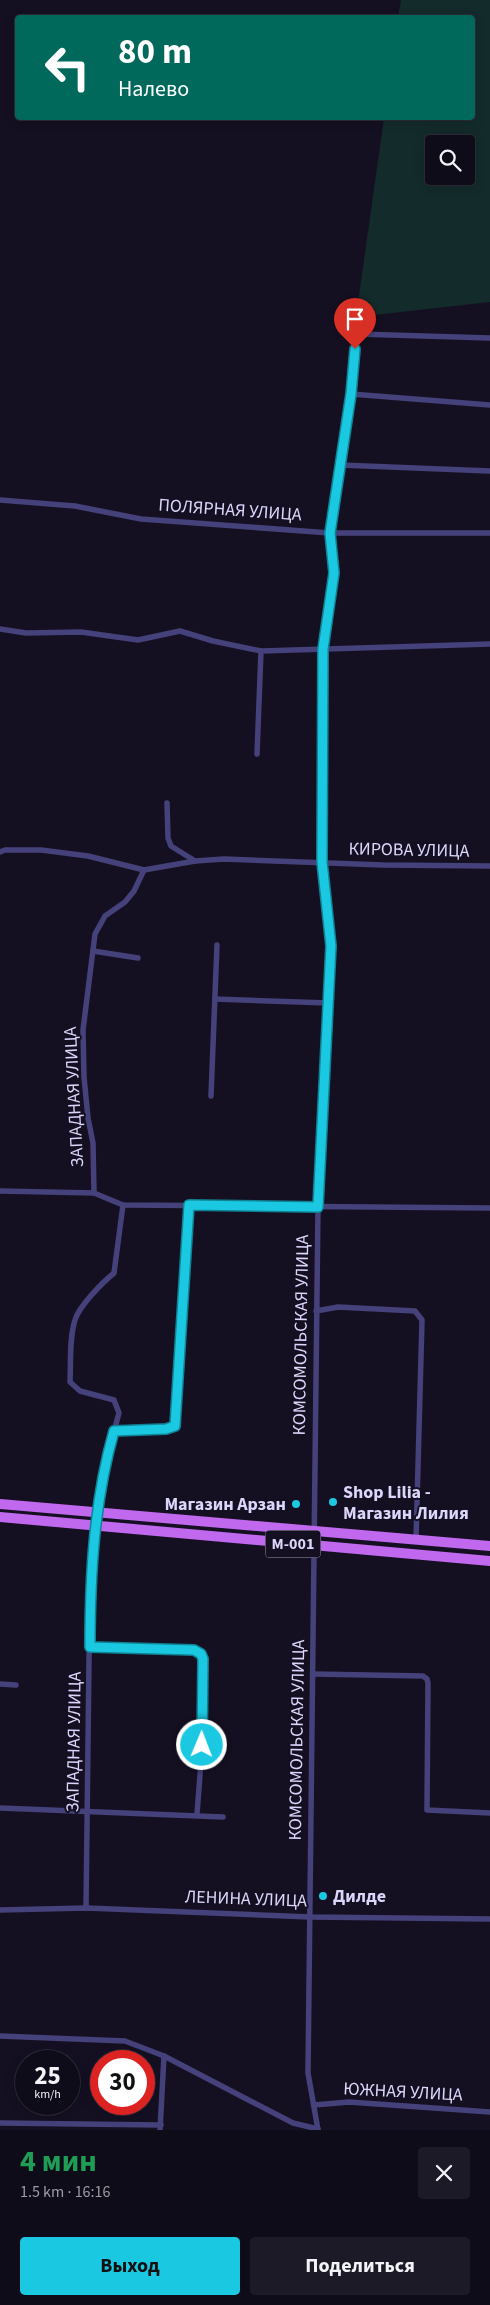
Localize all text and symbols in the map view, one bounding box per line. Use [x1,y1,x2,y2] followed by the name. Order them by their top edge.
[118,27,192,77] text: 80 m
[35,35,100,100] icon: left
[118,73,189,105] text: Налево
[425,135,475,185] map controls
[425,135,475,185] button: search
[334,298,376,349] pin
[341,305,369,333] icon: arrive
[158,493,303,527] street label: ПОЛЯРНАЯ УЛИЦА
[348,836,470,864] street label: КИРОВА УЛИЦА
[58,1026,90,1168] street label: ЗАПАДНАЯ УЛИЦА
[287,1234,315,1436] street label: КОМСОМОЛЬСКАЯ УЛИЦА
[343,1480,469,1526] place label: Shop Lilia - Магазин Лилия
[164,1492,286,1517] place label: Магазин Арзан
[327,1496,339,1508] marker: Shop Lilia - Магазин Лилия
[290,1498,302,1510] marker: Магазин Арзан
[266,1530,320,1558] road number: M-001
[283,1639,311,1841] street label: КОМСОМОЛЬСКАЯ УЛИЦА
[60,1671,88,1813] street label: ЗАПАДНАЯ УЛИЦА
[175,1718,227,1770] position arrow
[185,1884,308,1914] street label: ЛЕНИНА УЛИЦА
[333,1884,386,1909] place label: Дилде
[317,1890,329,1902] marker: Дилде
[90,2050,155,2115] speed limit sign: 30
[34,2058,61,2094] text: 25
[343,2076,463,2108] street label: ЮЖНАЯ УЛИЦА
[34,2086,61,2103] text: km/h
[20,2140,97,2183] text: 4 мин
[418,2147,470,2199] button: close
[20,2181,110,2203] text: 1.5 km · 16:16
[20,2237,240,2295] button: Выход
[250,2237,470,2295] button: Поделиться

